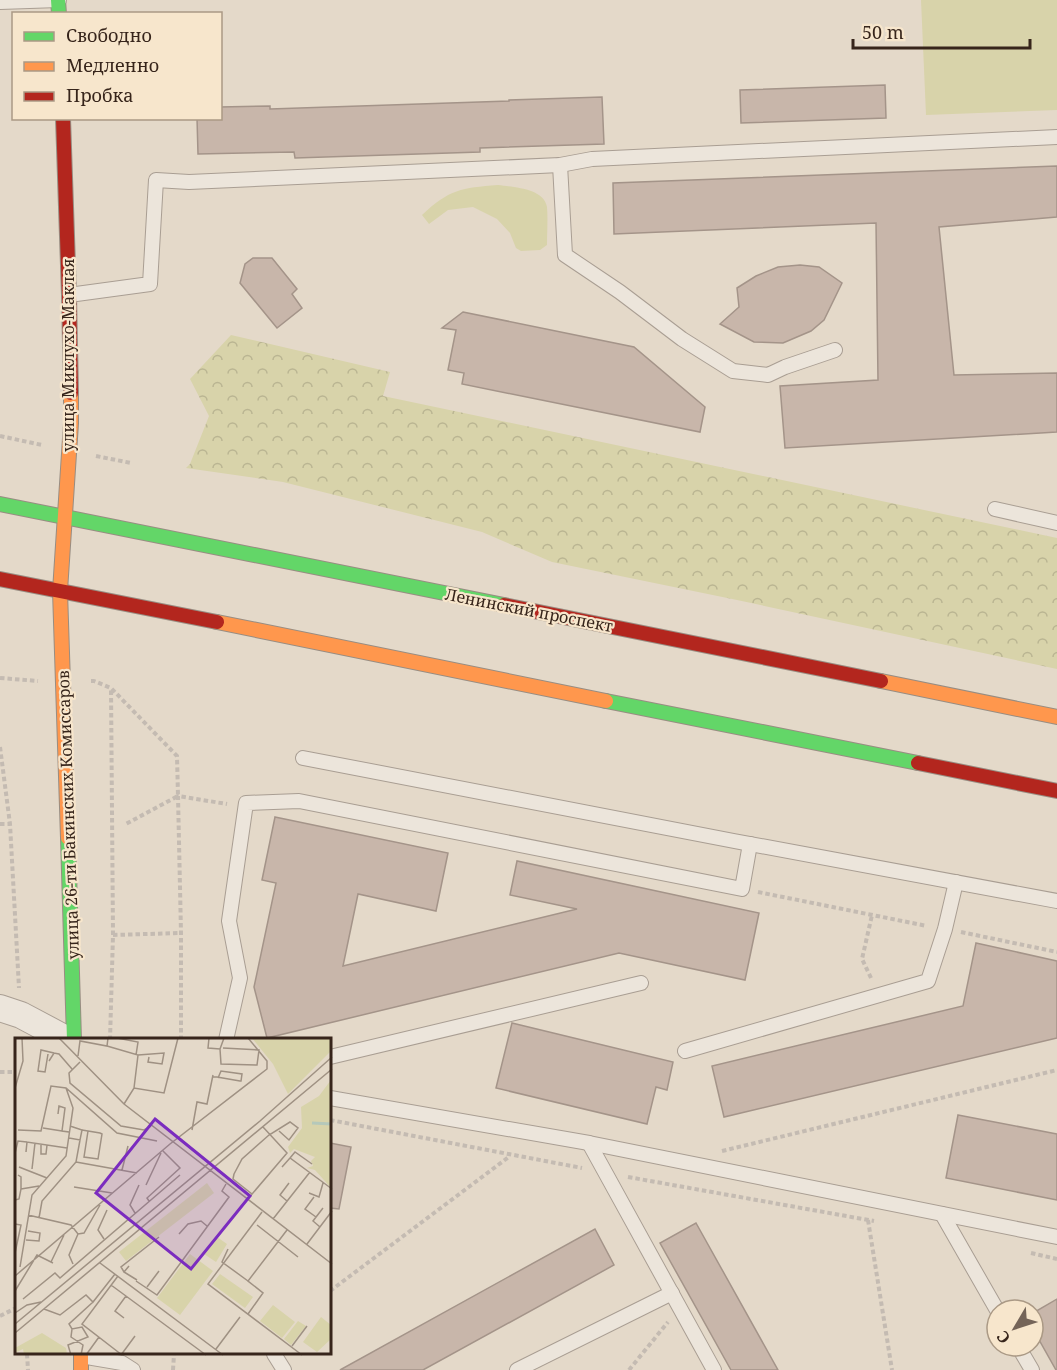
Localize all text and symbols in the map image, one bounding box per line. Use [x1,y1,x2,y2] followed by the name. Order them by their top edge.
[12,12,222,120] legend
[853,12,1030,50] scale bar
[862,20,904,44] text: 50 m
[66,23,152,47] text: Свободно
[66,53,159,77] text: Медленно
[66,83,133,107] text: Пробка
[57,258,79,452] street label: улица Миклухо-Маклая
[443,583,615,637] street label: Ленинский проспект
[52,670,84,960] street label: улица 26-ти Бакинских Комиссаров
[15,1038,332,1355] inset map
[985,1298,1045,1358] north arrow
[991,1326,1015,1348] text: С

